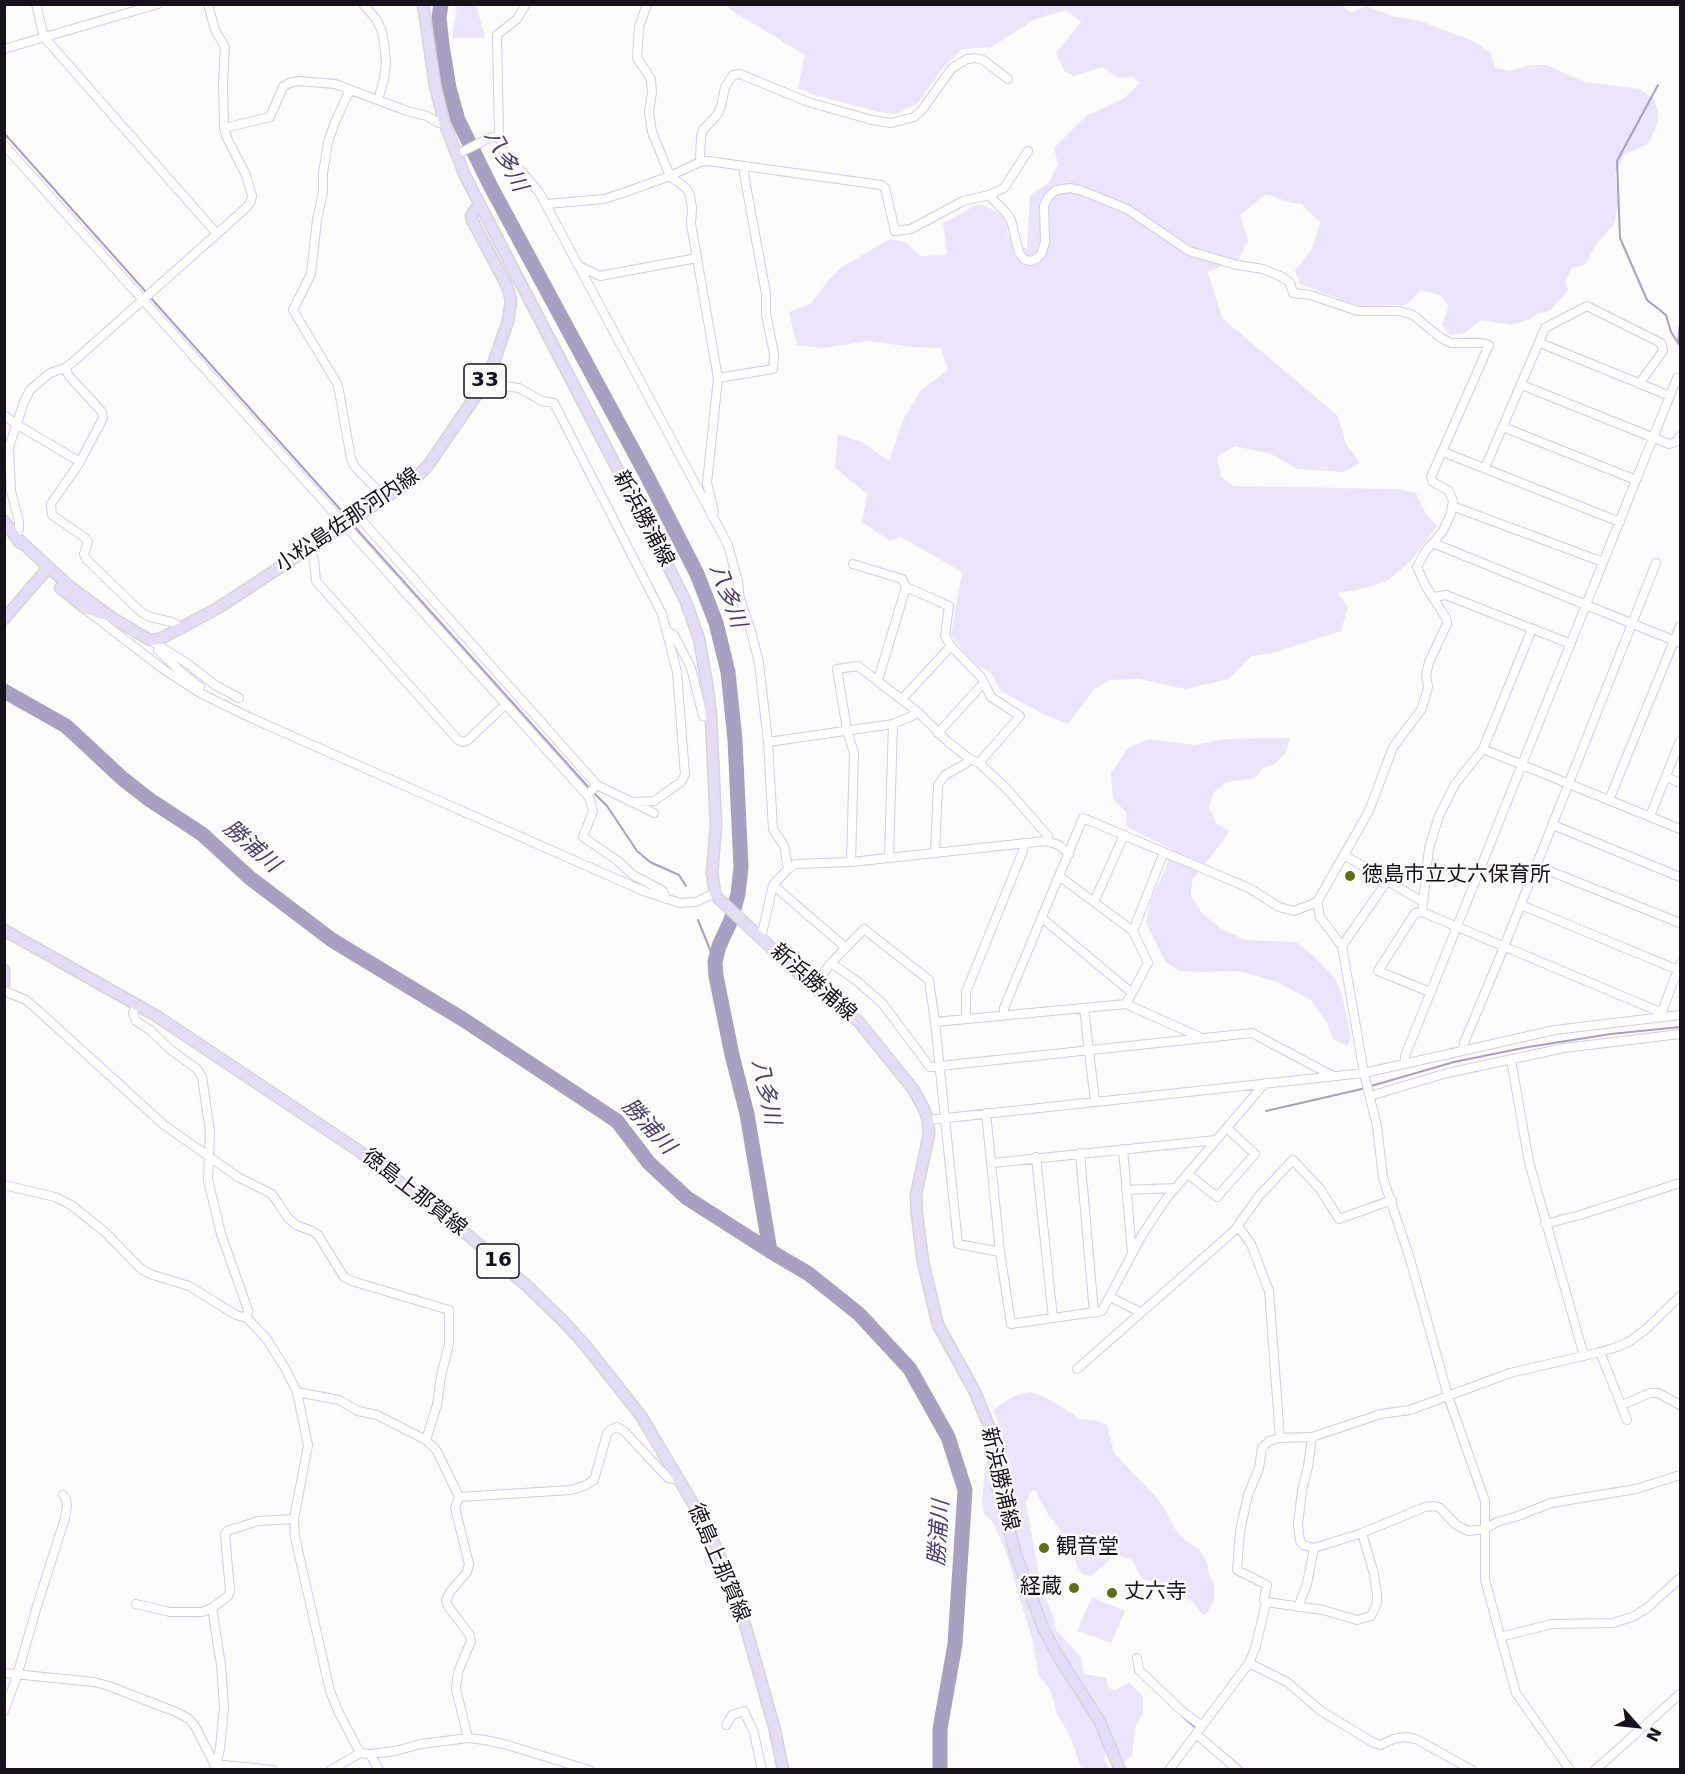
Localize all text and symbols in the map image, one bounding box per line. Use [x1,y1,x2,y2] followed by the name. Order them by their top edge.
[478,126,532,196] water label: 八多川
[464,364,506,398] road number: 33
[271,464,425,578] street label: 小松島佐那河内線
[607,467,679,571] street label: 新浜勝浦線
[703,560,751,632] water label: 八多川
[217,815,285,879] water label: 勝浦川
[1362,863,1551,889] place label: 徳島市立丈六保育所
[1343,869,1357,883] marker: 徳島市立丈六保育所
[765,939,861,1027] street label: 新浜勝浦線
[745,1057,785,1127] water label: 八多川
[616,1094,680,1160] water label: 勝浦川
[357,1144,471,1242] street label: 徳島上那賀線
[477,1244,519,1278] road number: 16
[975,1425,1023,1533] street label: 新浜勝浦線
[925,1499,955,1567] water label: 勝浦川
[682,1500,754,1626] street label: 徳島上那賀線
[1056,1535,1119,1561] place label: 観音堂
[1037,1541,1051,1555] marker: 観音堂
[1020,1575,1062,1601] place label: 経蔵
[1124,1580,1187,1606] place label: 丈六寺
[1067,1581,1081,1595] marker: 経蔵
[1105,1586,1119,1600] marker: 丈六寺
[1607,1696,1667,1756] north arrow
[1642,1724,1665,1745] text: N

